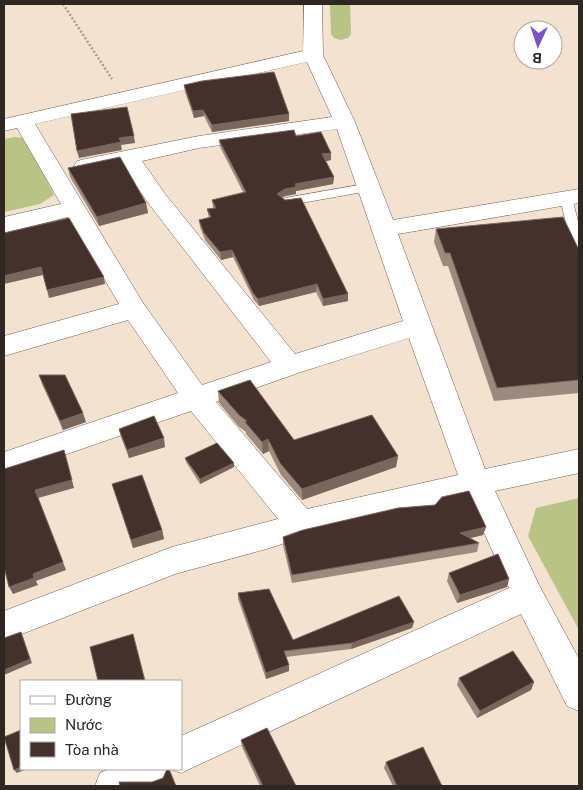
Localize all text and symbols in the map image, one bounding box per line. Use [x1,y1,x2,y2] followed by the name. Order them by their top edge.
[513,20,563,70] north arrow
[532,50,543,66] text: B
[20,680,182,770] legend
[65,691,112,708] text: Đường
[65,716,103,733] text: Nước
[65,741,119,758] text: Tòa nhà

